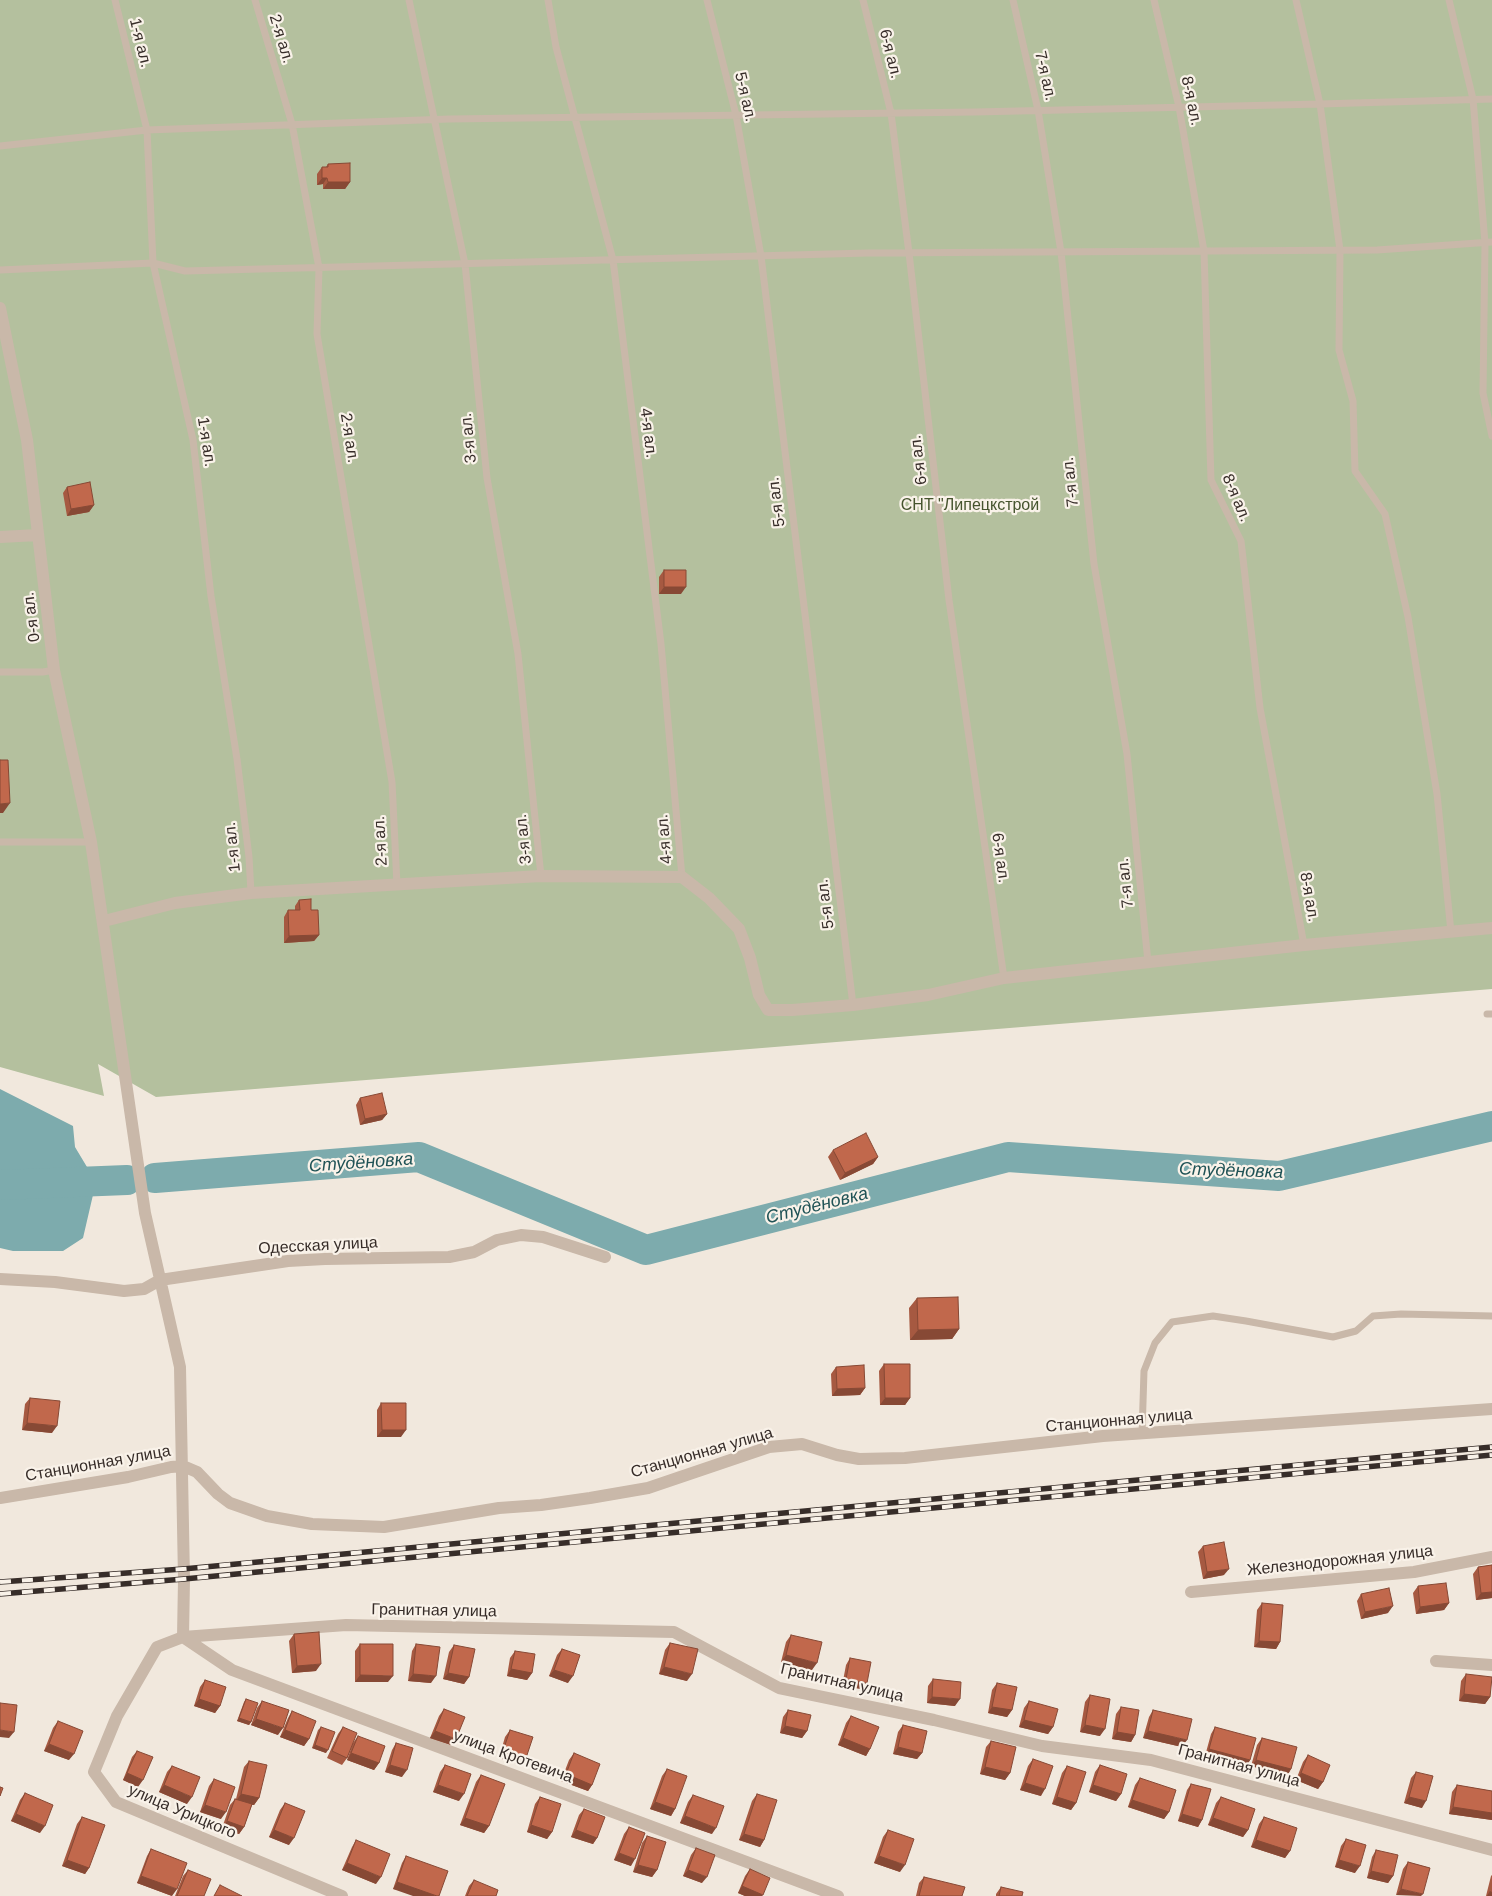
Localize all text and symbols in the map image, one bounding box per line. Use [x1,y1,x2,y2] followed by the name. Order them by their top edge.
[265,12,297,66] street label: 2-я ал.
[125,16,155,70] street label: 1-я ал.
[875,27,905,81] street label: 6-я ал.
[1030,49,1060,103] street label: 7-я ал.
[730,70,760,124] street label: 5-я ал.
[1176,75,1206,127] street label: 8-я ал.
[635,407,661,459] street label: 4-я ал.
[336,412,362,464] street label: 2-я ал.
[457,412,481,464] street label: 3-я ал.
[193,416,219,468] street label: 1-я ал.
[906,434,932,486] street label: 6-я ал.
[1059,456,1083,508] street label: 7-я ал.
[1217,471,1255,525] street label: 8-я ал.
[764,476,790,528] street label: 5-я ал.
[901,496,1039,516] park label: СНТ "Липецкстрой
[19,591,45,643] street label: 0-я ал.
[512,813,536,865] street label: 3-я ал.
[653,813,677,865] street label: 4-я ал.
[370,816,392,866] street label: 2-я ал.
[221,821,245,873] street label: 1-я ал.
[987,832,1013,884] street label: 6-я ал.
[1114,857,1138,909] street label: 7-я ал.
[1295,871,1323,923] street label: 8-я ал.
[813,878,839,930] street label: 5-я ал.
[308,1149,414,1177] water label: Студёновка
[1178,1158,1284,1184] water label: Студёновка
[764,1183,870,1229] water label: Студёновка
[258,1233,378,1259] street label: Одесская улица
[1045,1405,1193,1437] street label: Станционная улица
[629,1423,775,1483] street label: Станционная улица
[24,1442,172,1486] street label: Станционная улица
[1246,1542,1434,1580] street label: Железнодорожная улица
[371,1600,497,1622] street label: Гранитная улица
[779,1660,905,1706] street label: Гранитная улица
[451,1726,575,1788] street label: улица Кротевича
[1176,1740,1302,1792] street label: Гранитная улица
[125,1781,239,1843] street label: улица Урицкого

